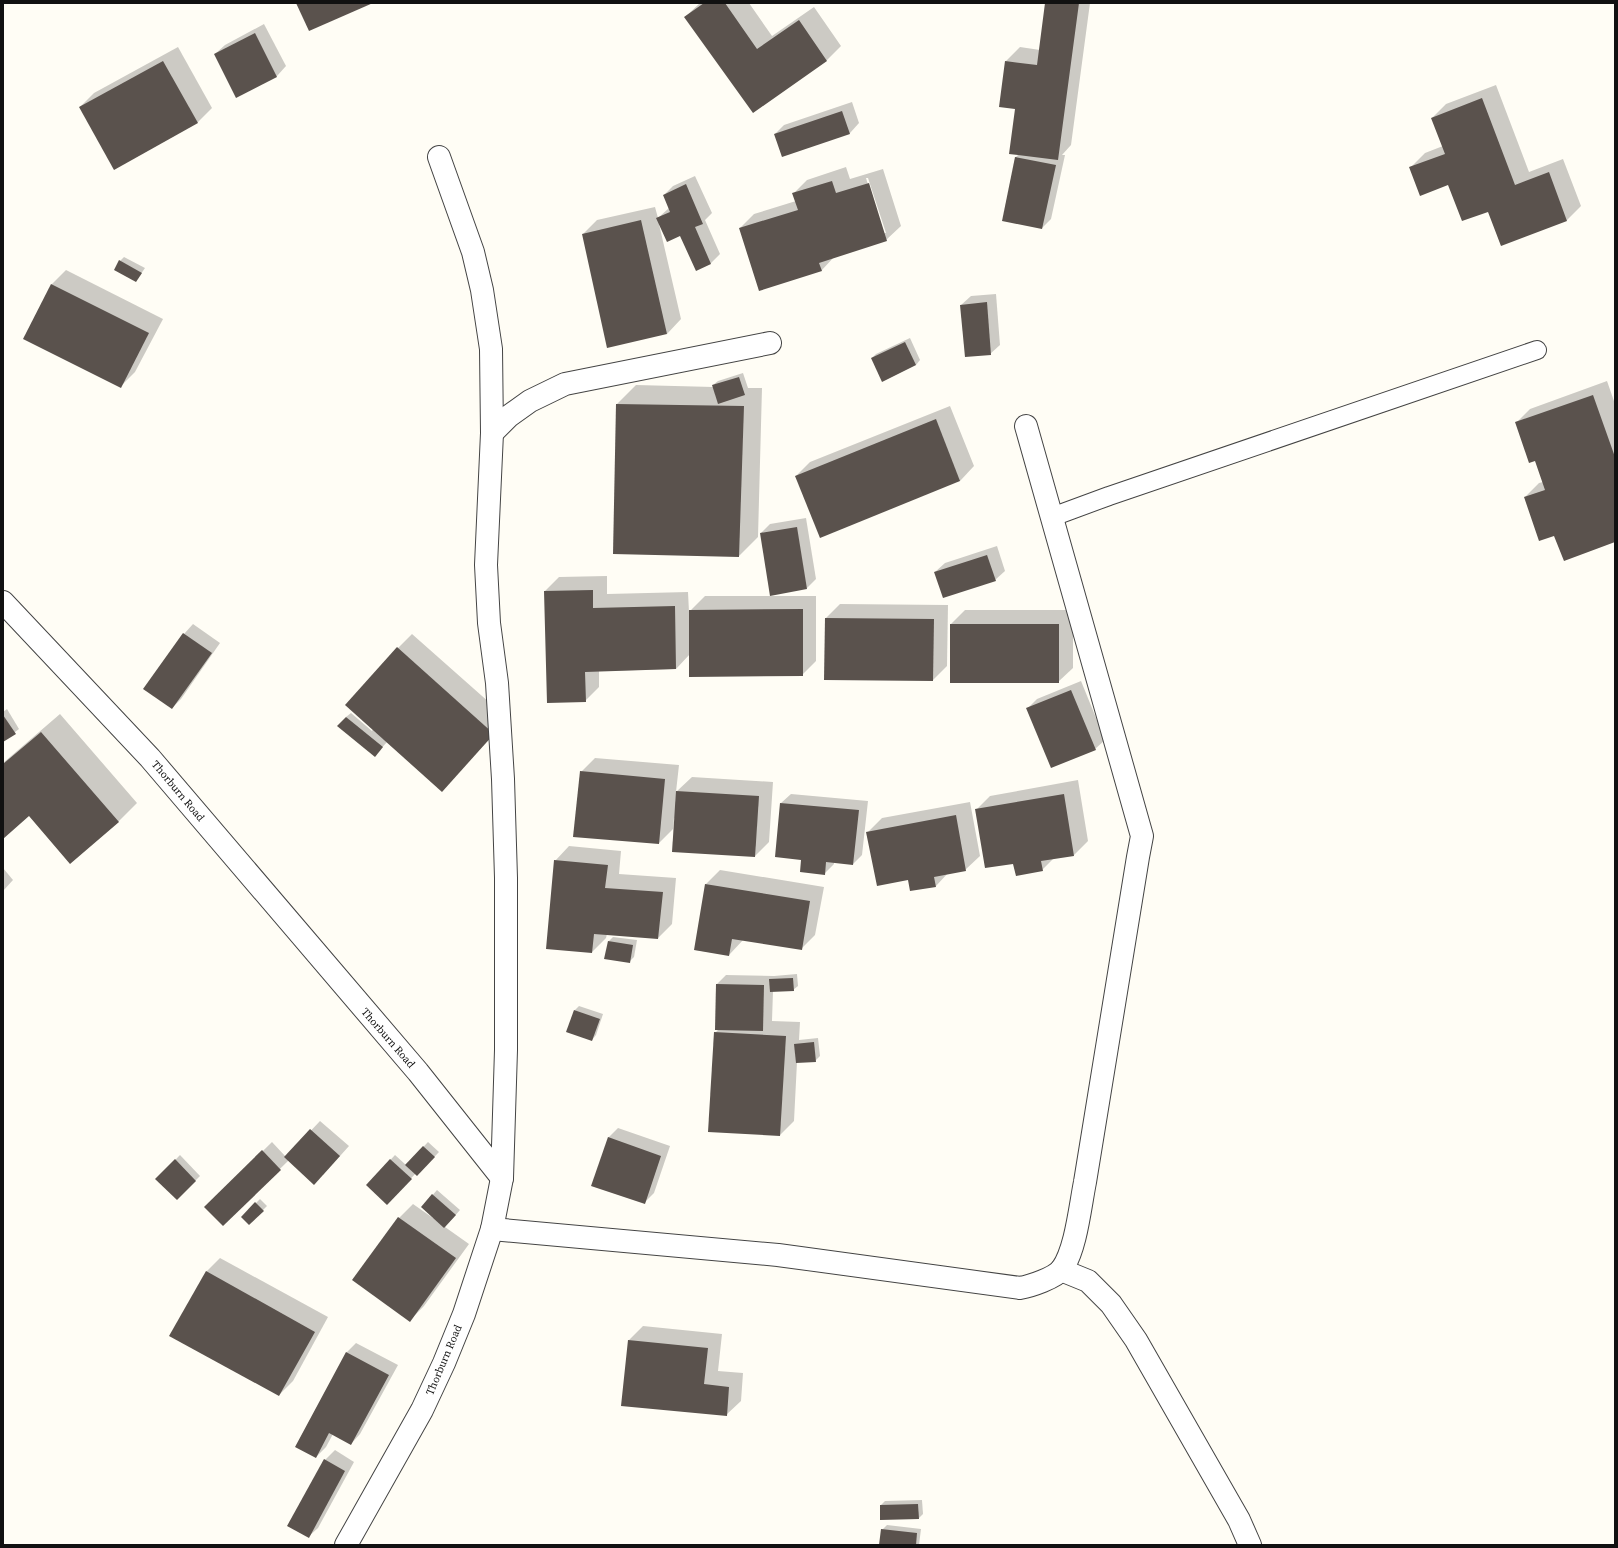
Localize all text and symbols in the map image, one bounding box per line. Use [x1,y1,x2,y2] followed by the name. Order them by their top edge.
[148,757,208,825] street label: Thorburn Road
[358,1005,419,1072] street label: Thorburn Road
[422,1322,466,1398] street label: Thorburn Road

